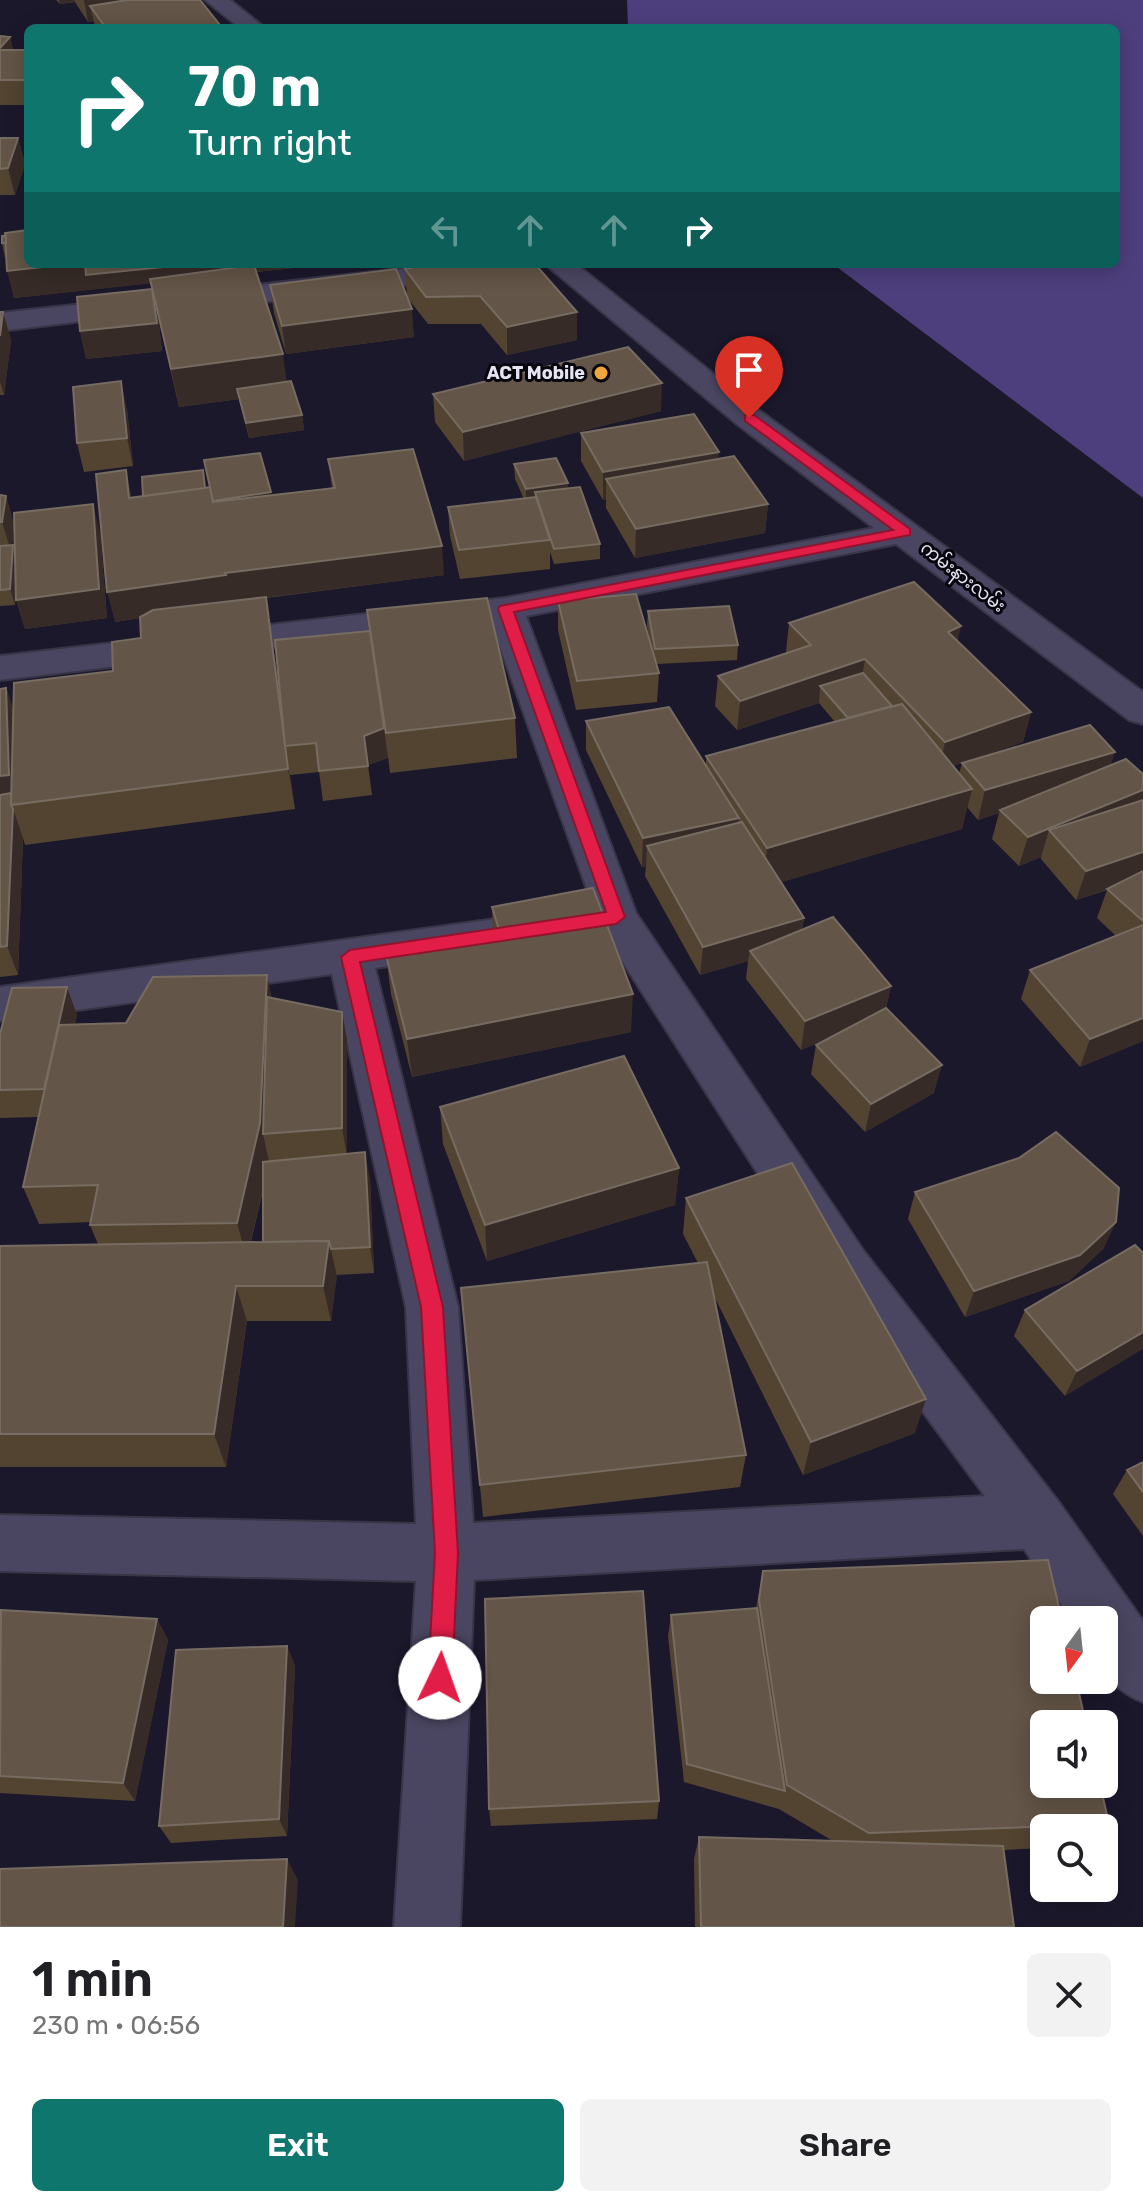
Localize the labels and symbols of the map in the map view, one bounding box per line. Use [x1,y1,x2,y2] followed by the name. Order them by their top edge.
[715,336,783,418] pin
[487,362,585,384] place label: ACT Mobile
[592,364,610,382] marker: ACT Mobile
[914,535,1011,620] street label: ကမ်းနားလမ်း
[1030,1606,1118,1694] north arrow
[398,1636,482,1720] position arrow

